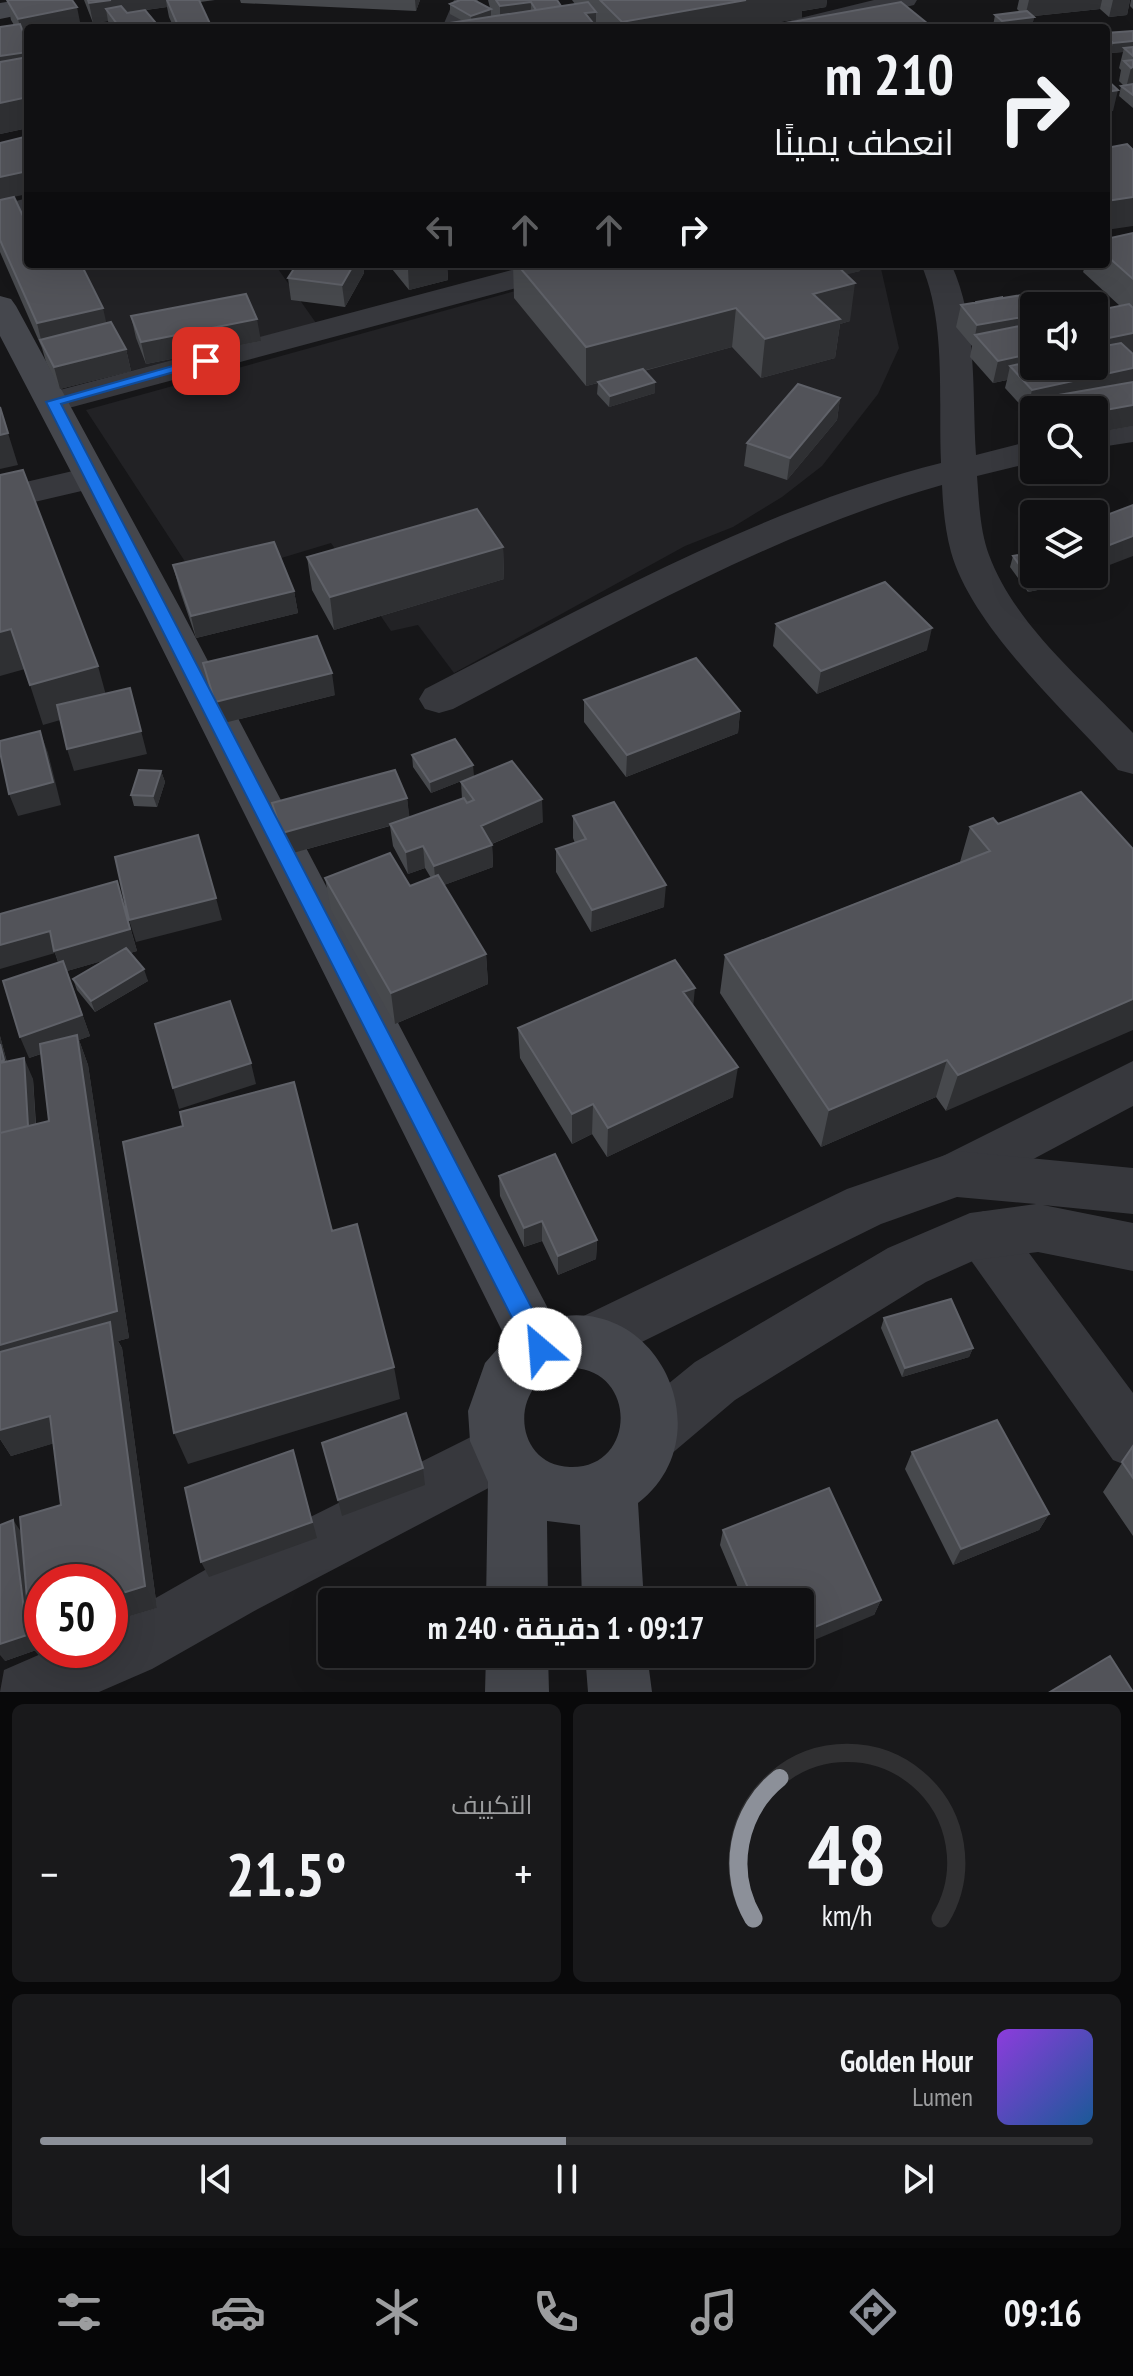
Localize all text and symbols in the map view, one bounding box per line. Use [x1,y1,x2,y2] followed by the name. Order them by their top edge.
[825,38,954,110] text: 210 m
[982,56,1086,160] icon: right
[774,118,954,165] text: انعطف يمينًا
[419,208,463,252] icon: left
[503,208,547,252] icon: ahead
[587,208,631,252] icon: ahead
[671,208,715,252] icon: right
[1020,292,1108,588] map controls
[1020,292,1108,380] button: sound
[172,327,240,395] pin
[184,339,228,383] icon: arrive
[1020,396,1108,484] button: search
[1020,500,1108,588] button: layers
[498,1307,582,1391] position arrow
[24,1564,128,1668] speed limit sign: 50
[428,1608,704,1647] text: 09:17 · 1 دقيقة · 240 m
[451,1788,533,1821] text: التكييف
[807,1800,887,1908] text: 48
[226,1835,347,1913] text: 21.5°
[40,1845,58,1902] text: −
[514,1845,532,1902] text: +
[821,1897,872,1934] text: km/h
[840,2041,973,2080] text: Golden Hour
[912,2080,973,2113] text: Lumen
[194,2157,238,2201] icon: previous
[545,2157,589,2201] icon: pause
[896,2157,940,2201] icon: next
[51,2284,107,2340] icon: filters
[210,2284,266,2340] icon: car
[369,2284,425,2340] icon: climate
[528,2284,584,2340] icon: phone
[686,2284,742,2340] icon: music
[845,2284,901,2340] icon: directions
[1004,2289,1082,2336] text: 09:16

